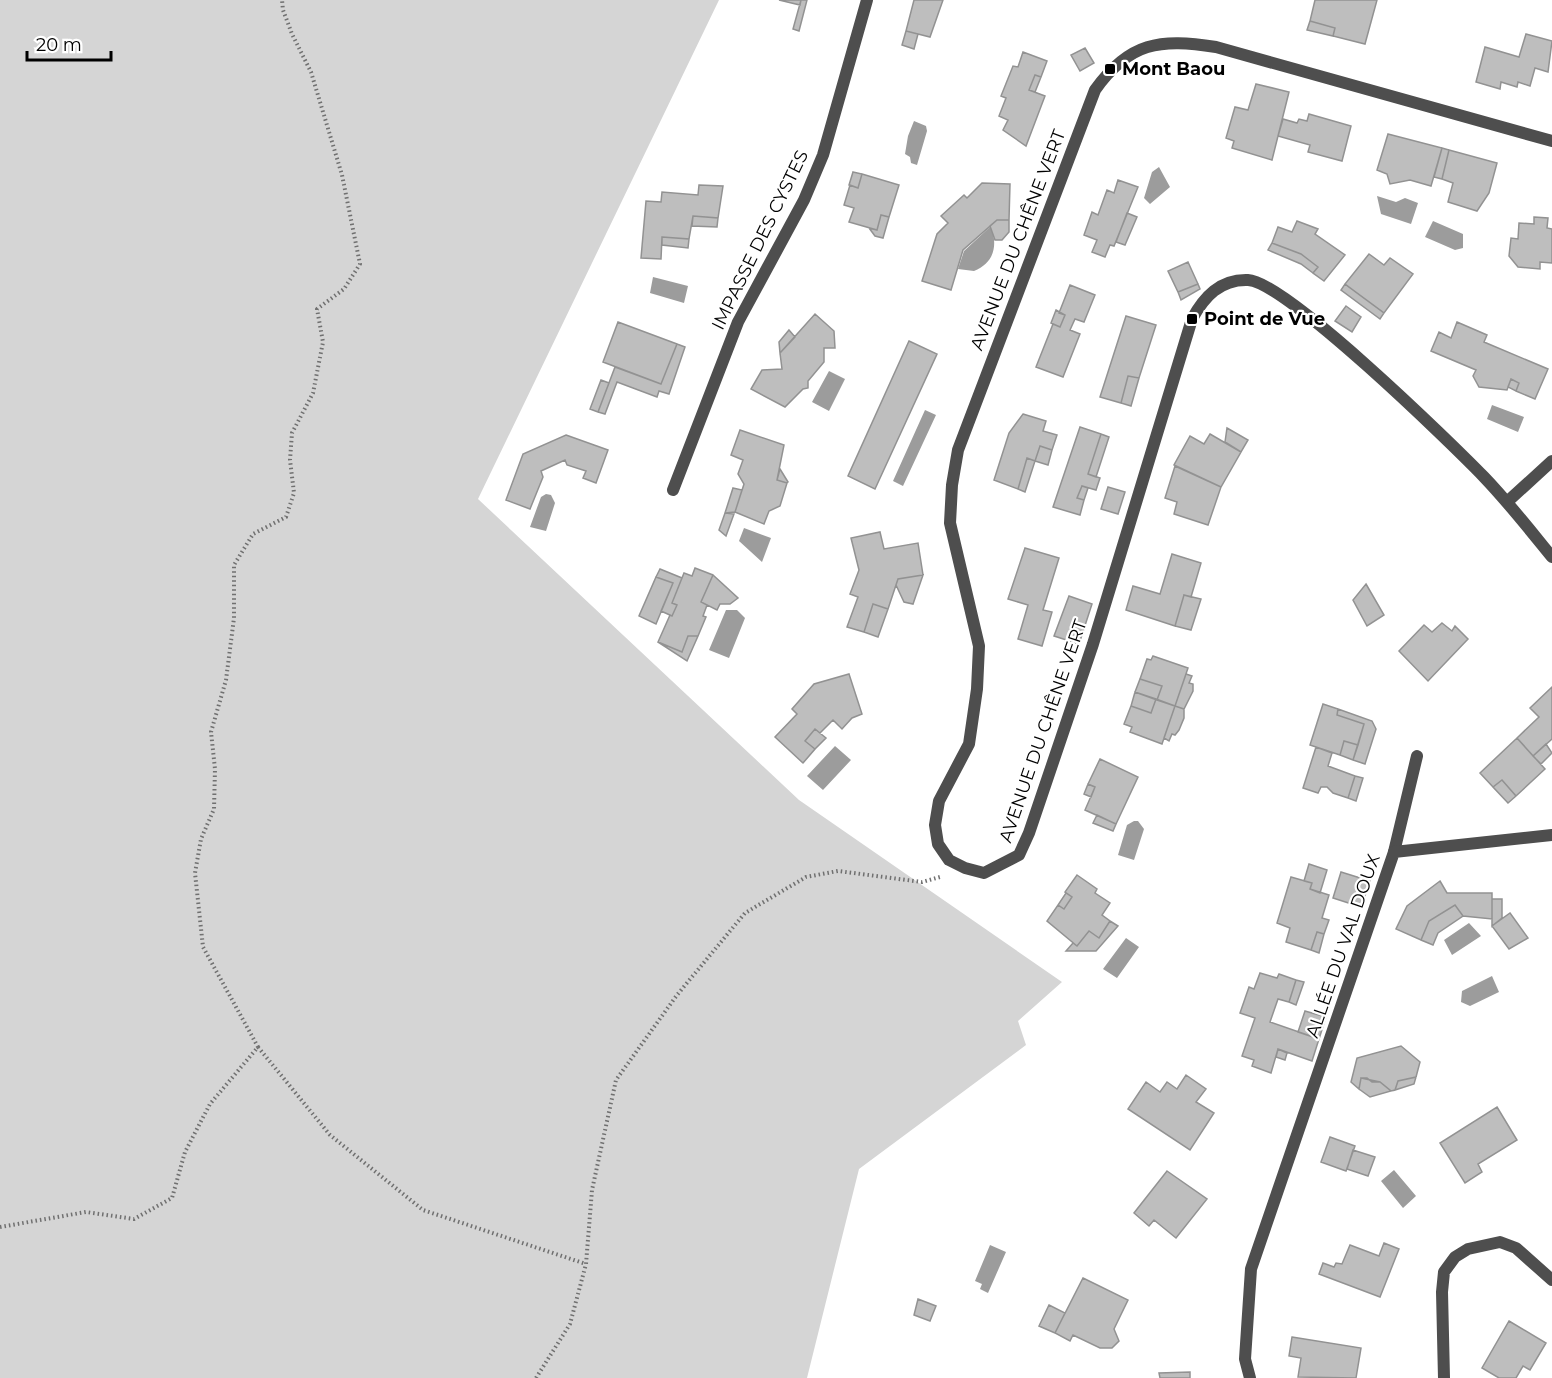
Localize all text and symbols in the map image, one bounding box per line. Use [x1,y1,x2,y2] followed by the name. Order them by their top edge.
[27,24,111,62] scale bar
[36,34,82,56] text: 20 m
[1122,58,1225,80] place label: Mont Baou
[1103,62,1117,76] marker: Mont Baou
[966,126,1071,353] street label: AVENUE DU CHÊNE VERT
[707,147,813,333] street label: IMPASSE DES CYSTES
[1204,308,1325,330] place label: Point de Vue
[1185,312,1199,326] marker: Point de Vue
[994,616,1092,845] street label: AVENUE DU CHÊNE VERT
[1301,851,1385,1041] street label: ALLÉE DU VAL DOUX

